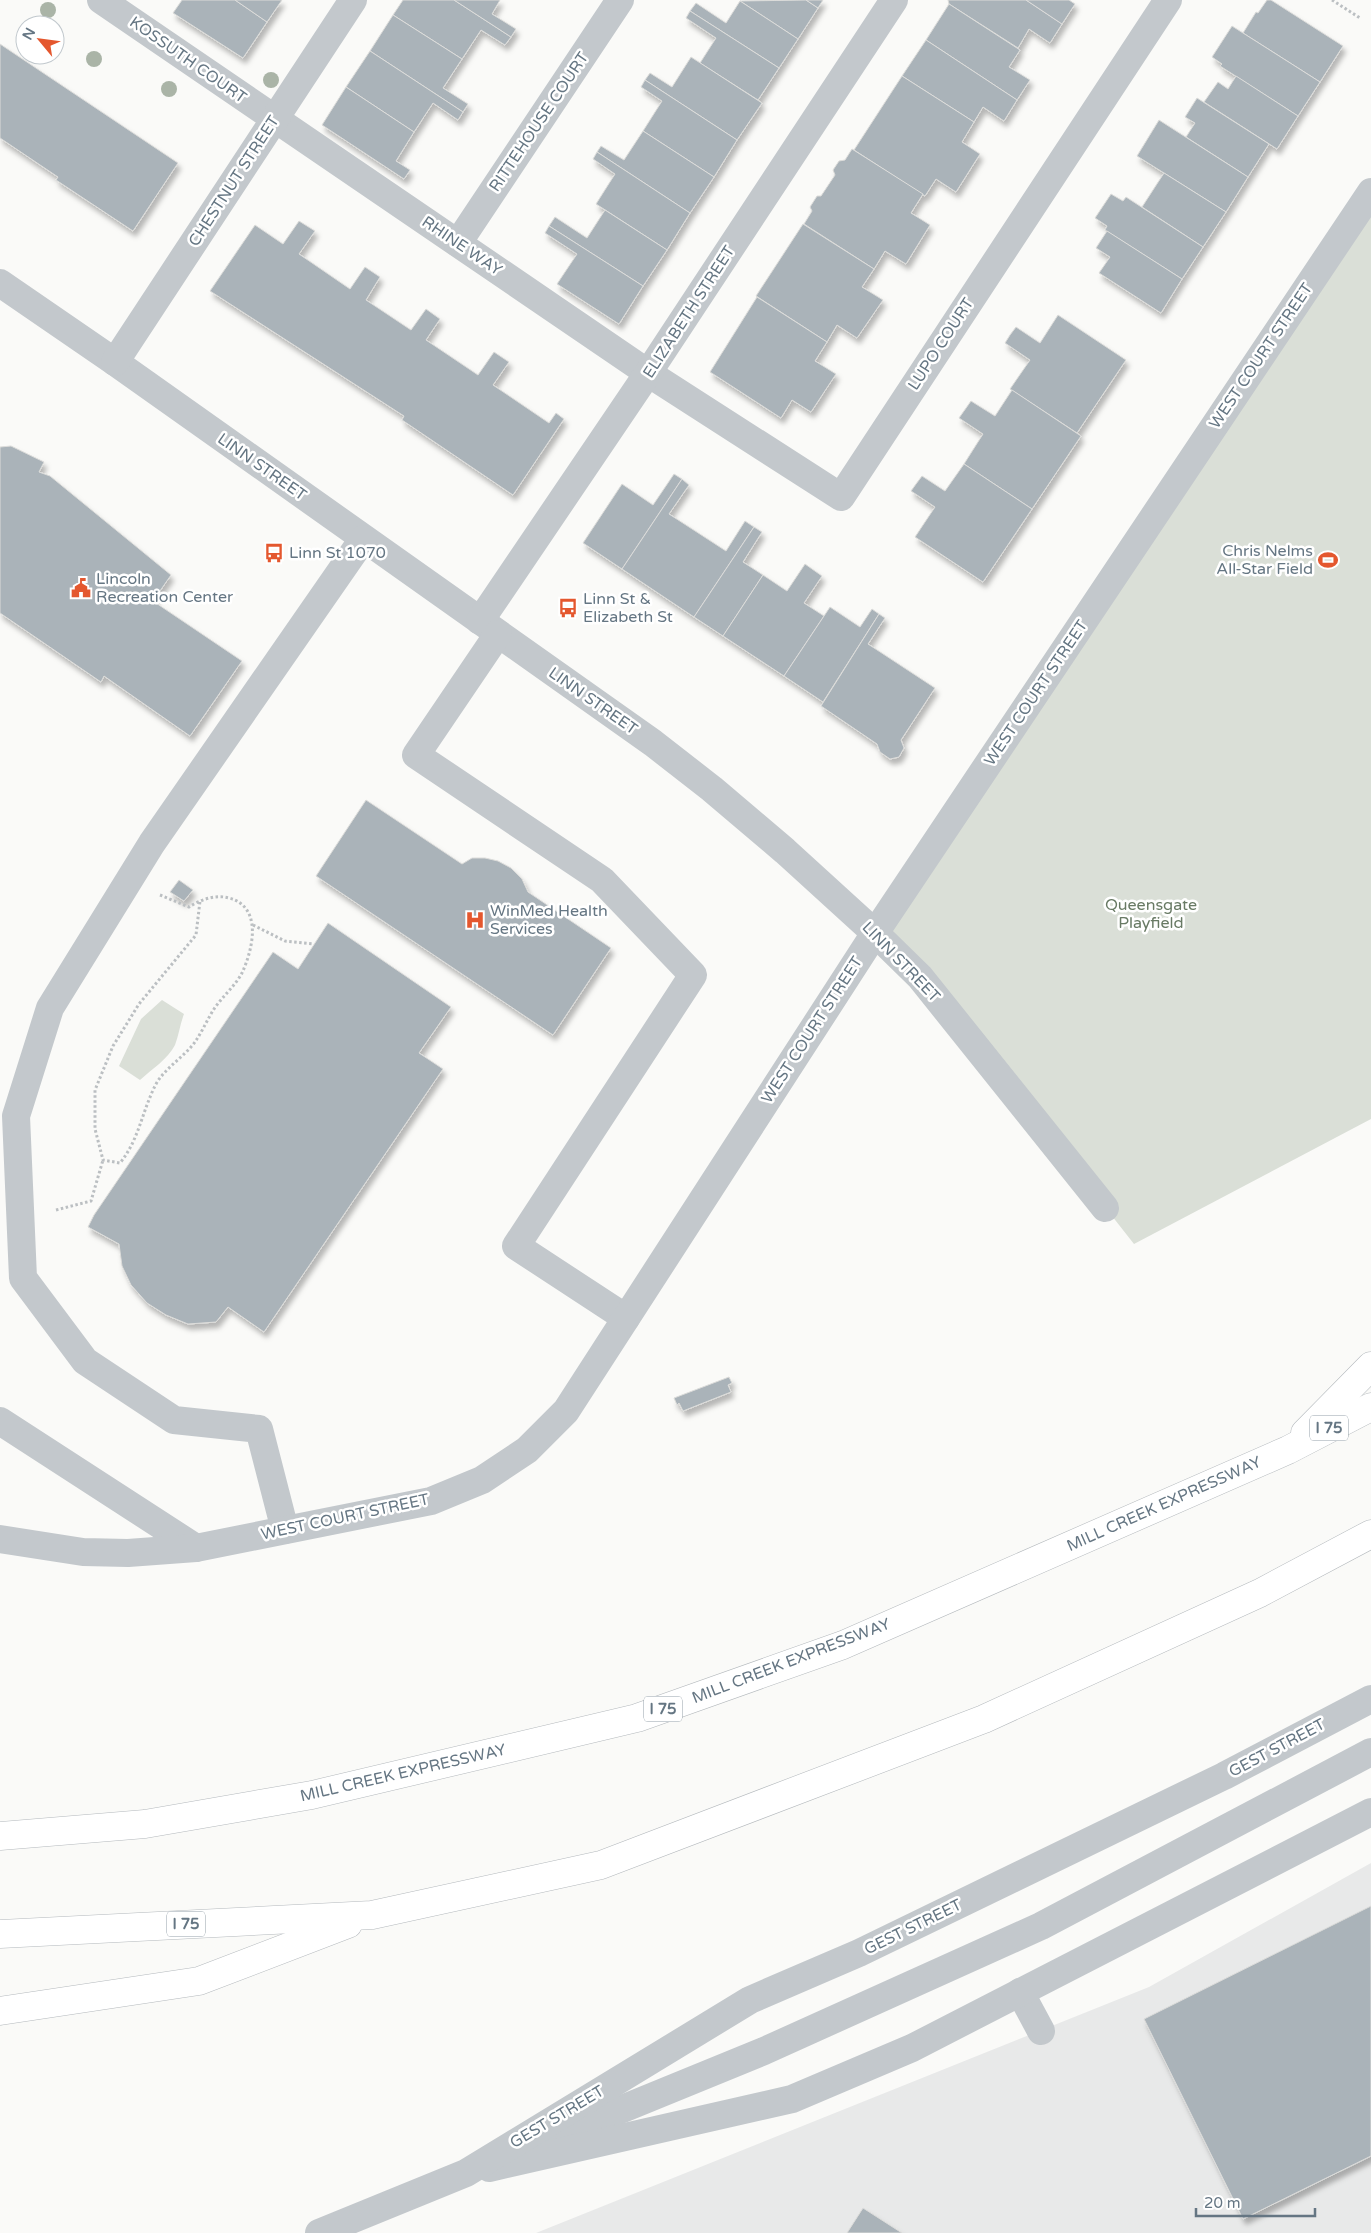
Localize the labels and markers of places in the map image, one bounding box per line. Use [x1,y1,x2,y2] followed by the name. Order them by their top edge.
[1216,541,1313,579] place label: Chris Nelms All-Star Field
[263,542,285,564] bus stop icon: Linn St 1070
[289,543,386,563] place label: Linn St 1070
[1317,549,1339,571] sports icon: Chris Nelms All-Star Field
[96,569,234,607] place label: Lincoln Recreation Center
[70,577,92,599] public building icon: Lincoln Recreation Center
[583,589,673,627] place label: Linn St & Elizabeth St
[557,597,579,619] bus stop icon: Linn St & Elizabeth St
[490,901,608,939] place label: WinMed Health Services
[464,909,486,931] hospital icon: WinMed Health Services

